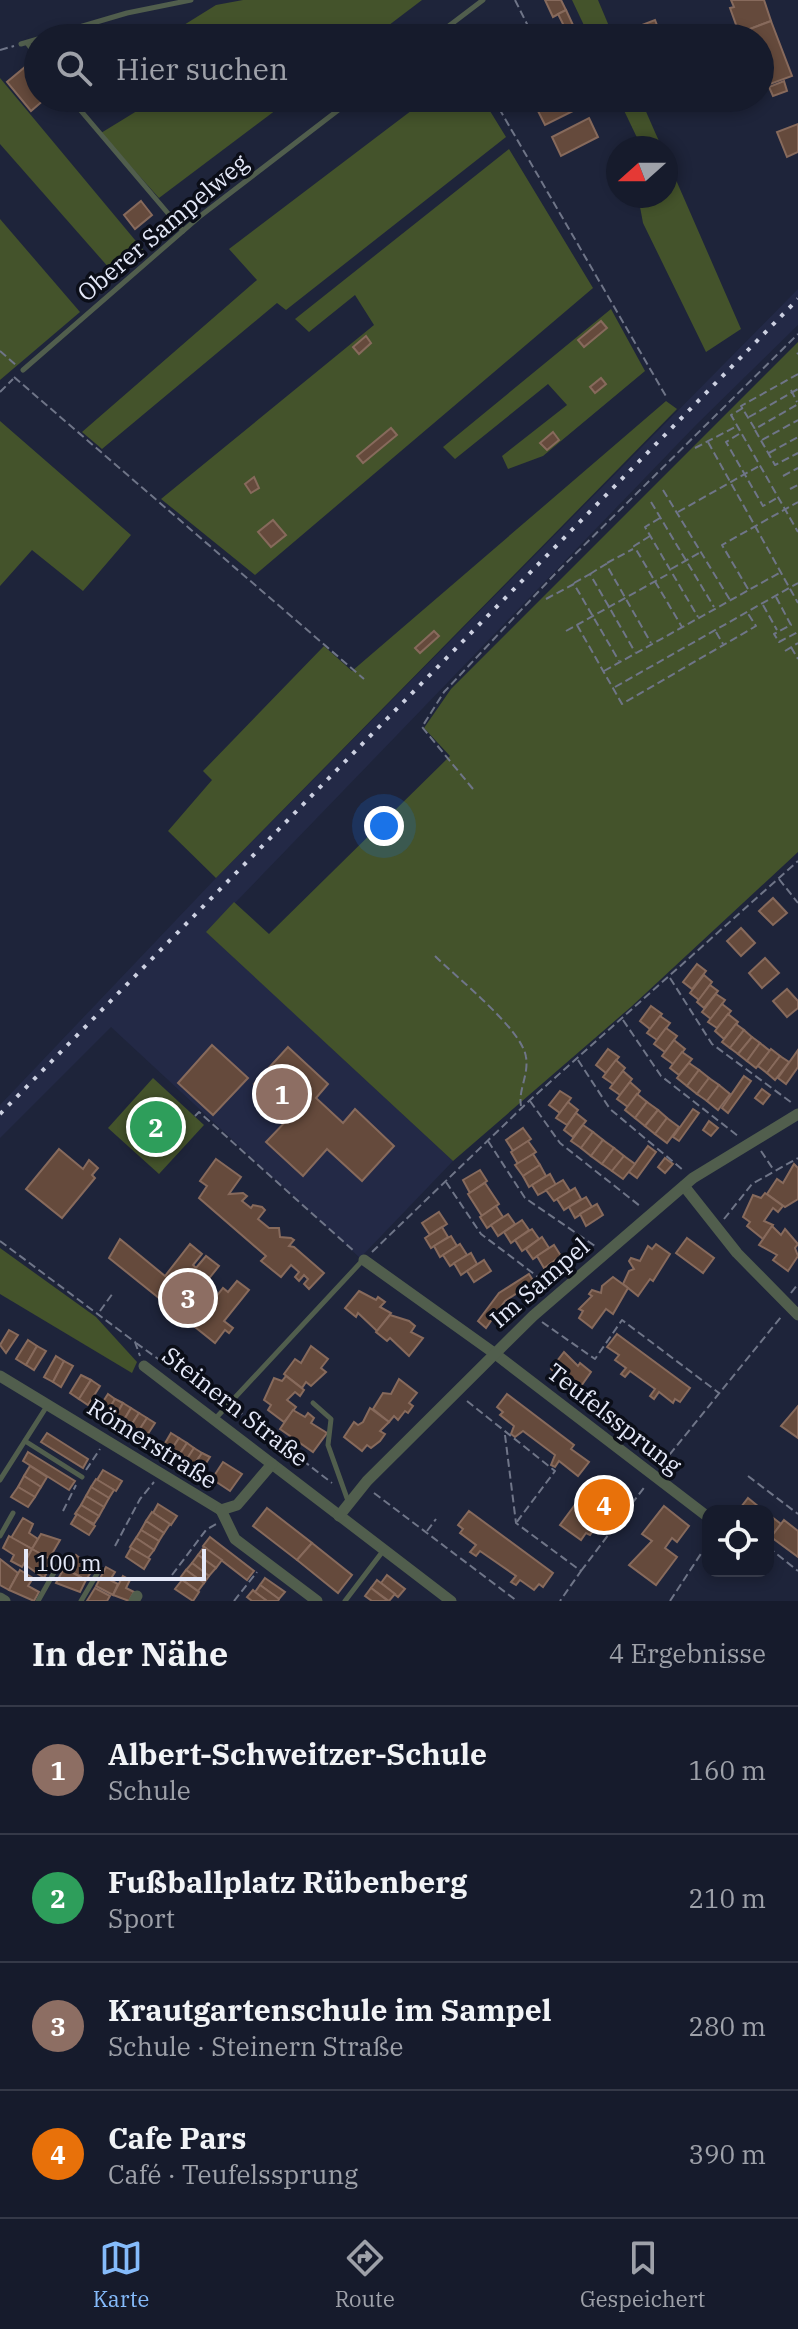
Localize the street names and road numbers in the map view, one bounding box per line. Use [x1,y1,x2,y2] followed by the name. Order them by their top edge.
[70,146,255,308] street label: Oberer Sampelweg
[483,1230,596,1334] street label: Im Sampel
[156,1339,315,1473] street label: Steinern Straße
[541,1355,689,1481] street label: Teufelssprung
[81,1390,224,1496] street label: Römerstraße

